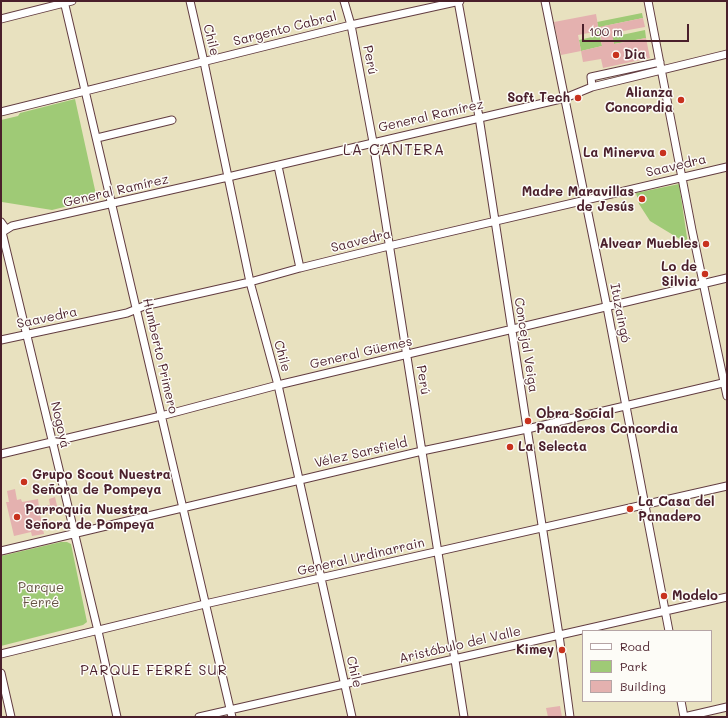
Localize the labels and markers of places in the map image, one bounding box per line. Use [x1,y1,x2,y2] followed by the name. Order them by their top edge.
[624,47,646,63] place label: Dia
[611,50,621,60] marker: Dia
[605,85,673,116] place label: Alianza Concordia
[507,90,570,106] place label: Soft Tech
[573,93,583,103] marker: Soft Tech
[676,95,686,105] marker: Alianza Concordia
[583,145,655,161] place label: La Minerva
[658,148,668,158] marker: La Minerva
[522,184,634,215] place label: Madre Maravillas de Jesús
[637,194,647,204] marker: Madre Maravillas de Jesús
[599,236,698,252] place label: Alvear Muebles
[701,239,711,249] marker: Alvear Muebles
[661,259,697,290] place label: Lo de Silvia
[700,269,710,279] marker: Lo de Silvia
[536,406,678,437] place label: Obra Social Panaderos Concordia
[523,416,533,426] marker: Obra Social Panaderos Concordia
[518,439,587,455] place label: La Selecta
[505,442,515,452] marker: La Selecta
[32,467,171,498] place label: Grupo Scout Nuestra Señora de Pompeya
[19,477,29,487] marker: Grupo Scout Nuestra Señora de Pompeya
[638,494,715,525] place label: La Casa del Panadero
[25,502,154,533] place label: Parroquia Nuestra Señora de Pompeya
[625,504,635,514] marker: La Casa del Panadero
[12,512,22,522] marker: Parroquia Nuestra Señora de Pompeya
[672,588,718,604] place label: Modelo
[659,591,669,601] marker: Modelo
[516,642,554,658] place label: Kimey
[557,645,567,655] marker: Kimey

